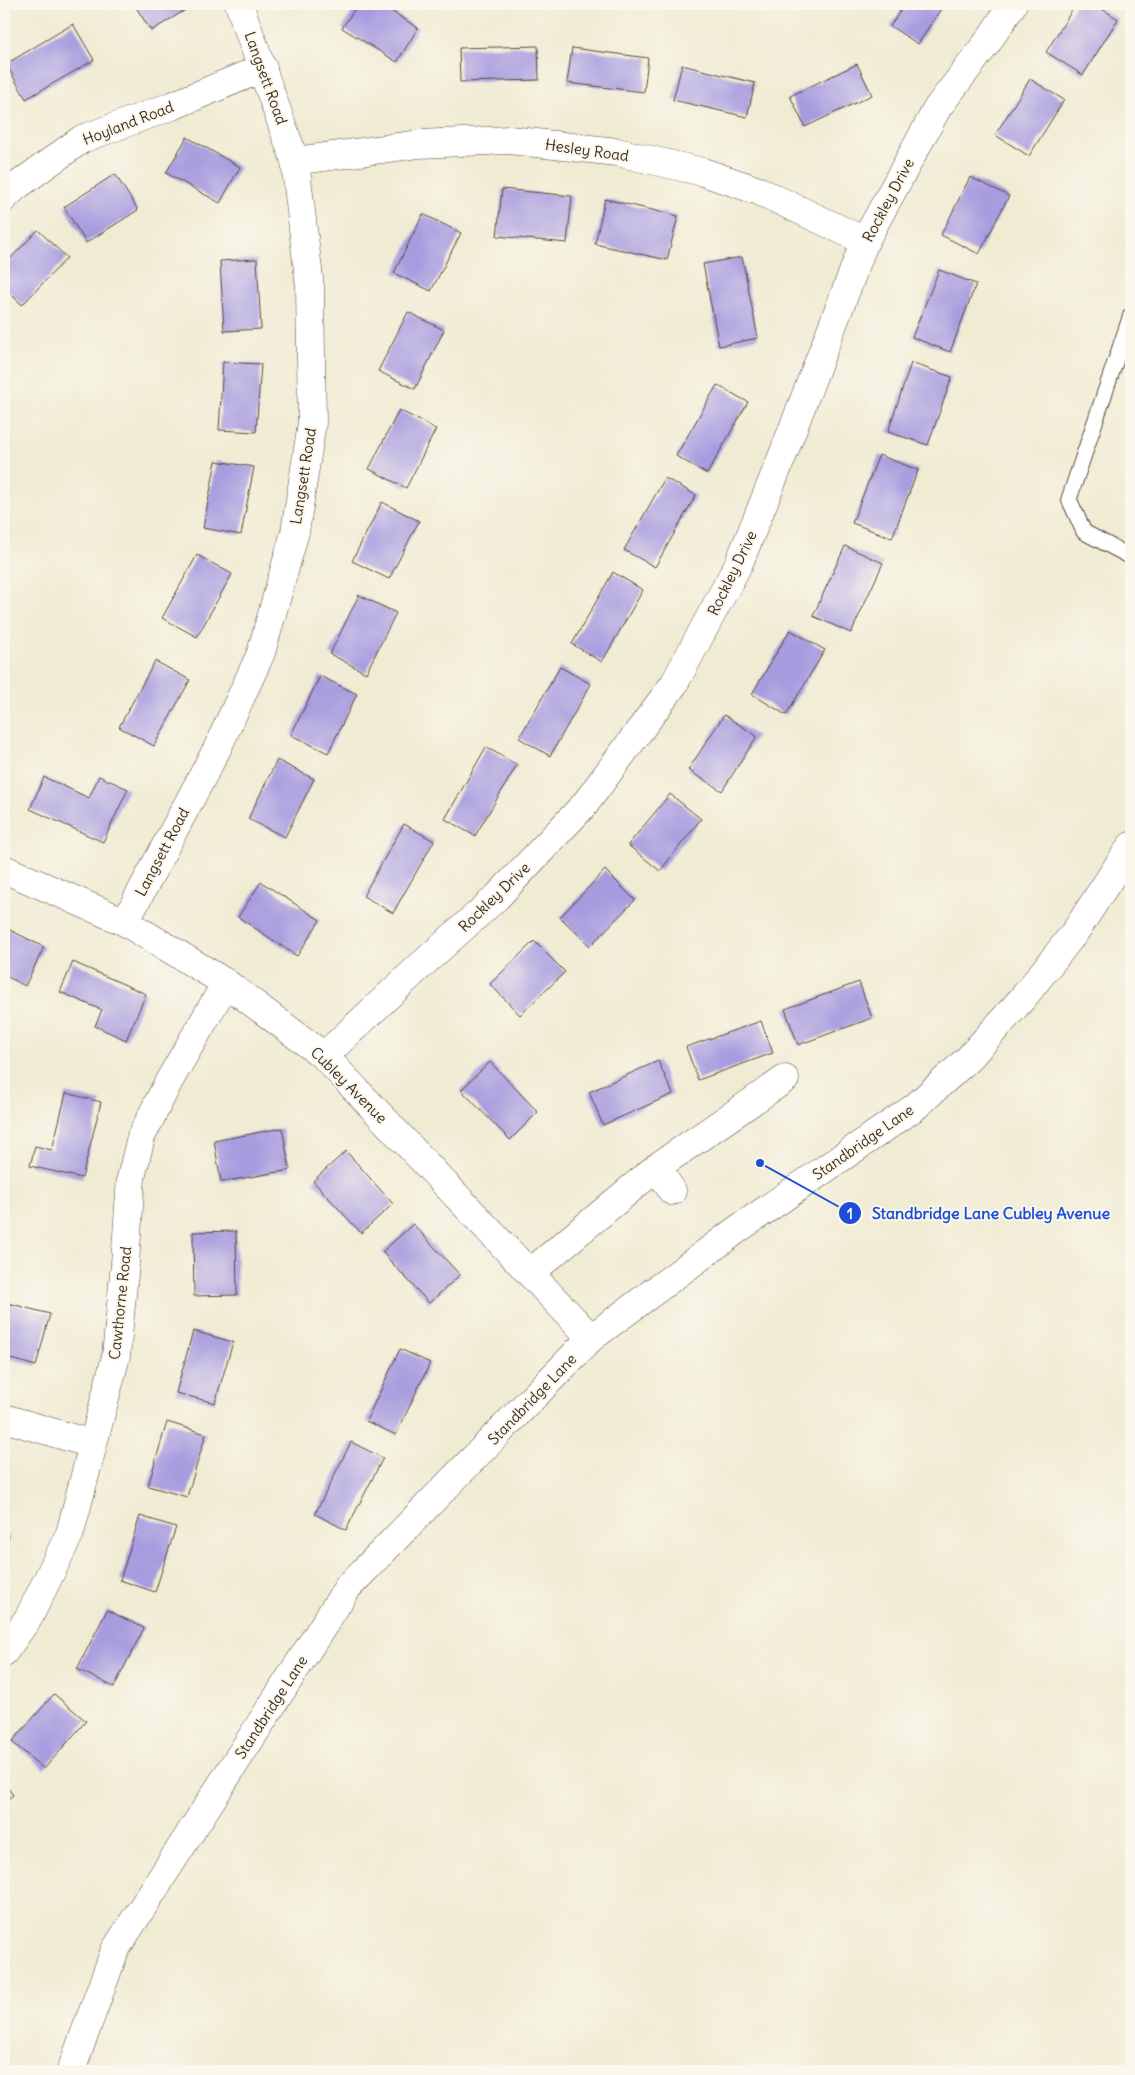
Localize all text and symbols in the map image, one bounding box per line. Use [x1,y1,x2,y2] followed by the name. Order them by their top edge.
[240,29,292,127] street label: Langsett Road
[80,97,176,149] street label: Hoyland Road
[544,135,630,165] street label: Hesley Road
[858,155,918,245] street label: Rockley Drive
[286,426,320,526] street label: Langsett Road
[703,527,761,619] street label: Rockley Drive
[131,804,193,899] street label: Langsett Road
[454,858,534,936] street label: Rockley Drive
[307,1043,391,1127] street label: Cubley Avenue
[809,1100,917,1184] street label: Standbridge Lane
[837,1198,1120,1229] callout: Standbridge Lane Cubley Avenue
[872,1203,1110,1224] text: Standbridge Lane Cubley Avenue
[847,1204,853,1223] text: 1
[105,1245,135,1361] street label: Cawthorne Road
[484,1350,580,1448] street label: Standbridge Lane
[231,1652,311,1762] street label: Standbridge Lane

